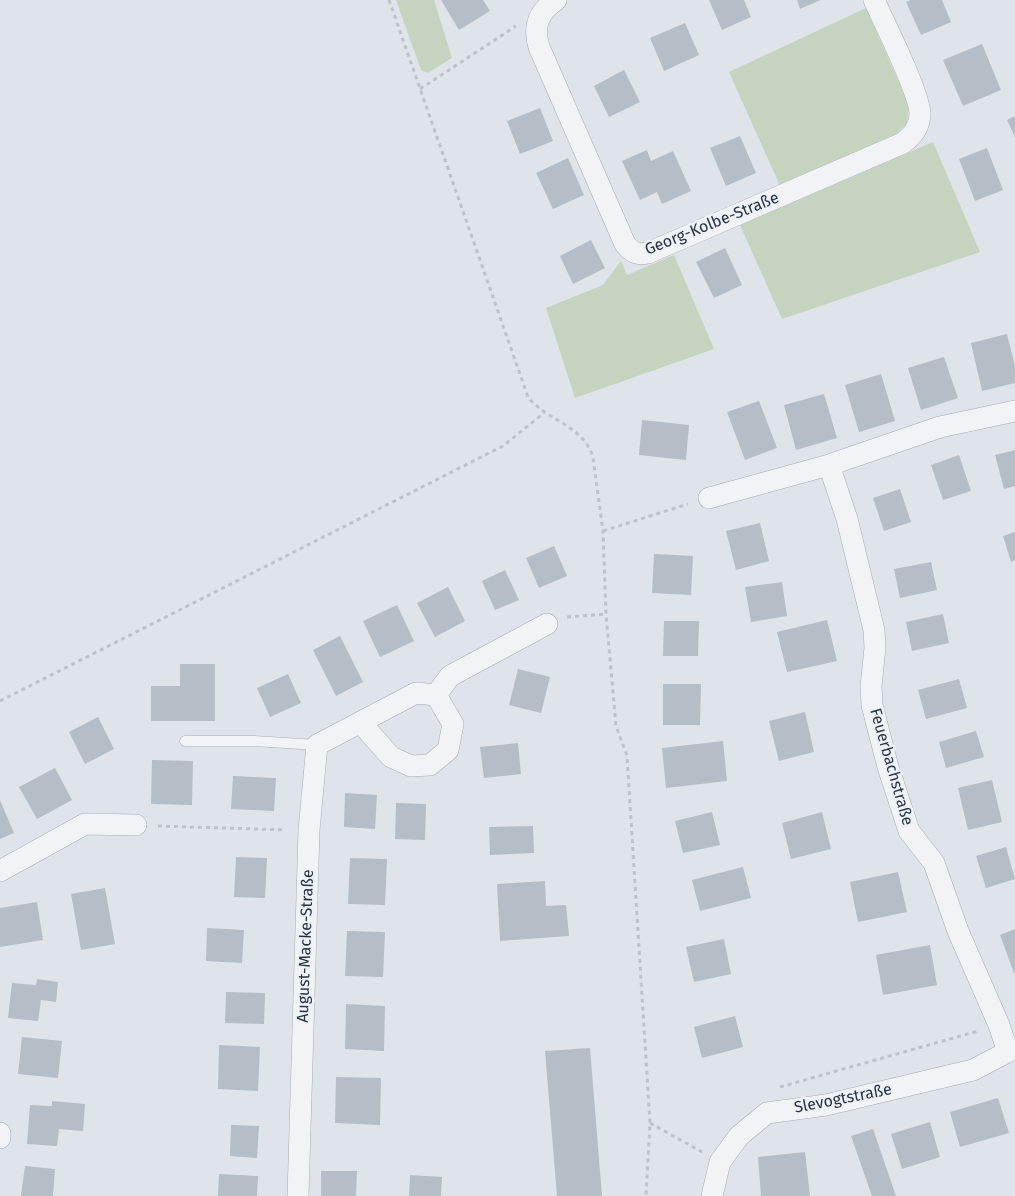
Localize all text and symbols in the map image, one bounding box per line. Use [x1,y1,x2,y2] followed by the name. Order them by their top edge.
[642,188,782,260] street label: Georg-Kolbe-Straße
[865,706,917,828] street label: Feuerbachstraße
[294,869,318,1023] street label: August-Macke-Straße
[793,1080,893,1118] street label: Slevogtstraße

